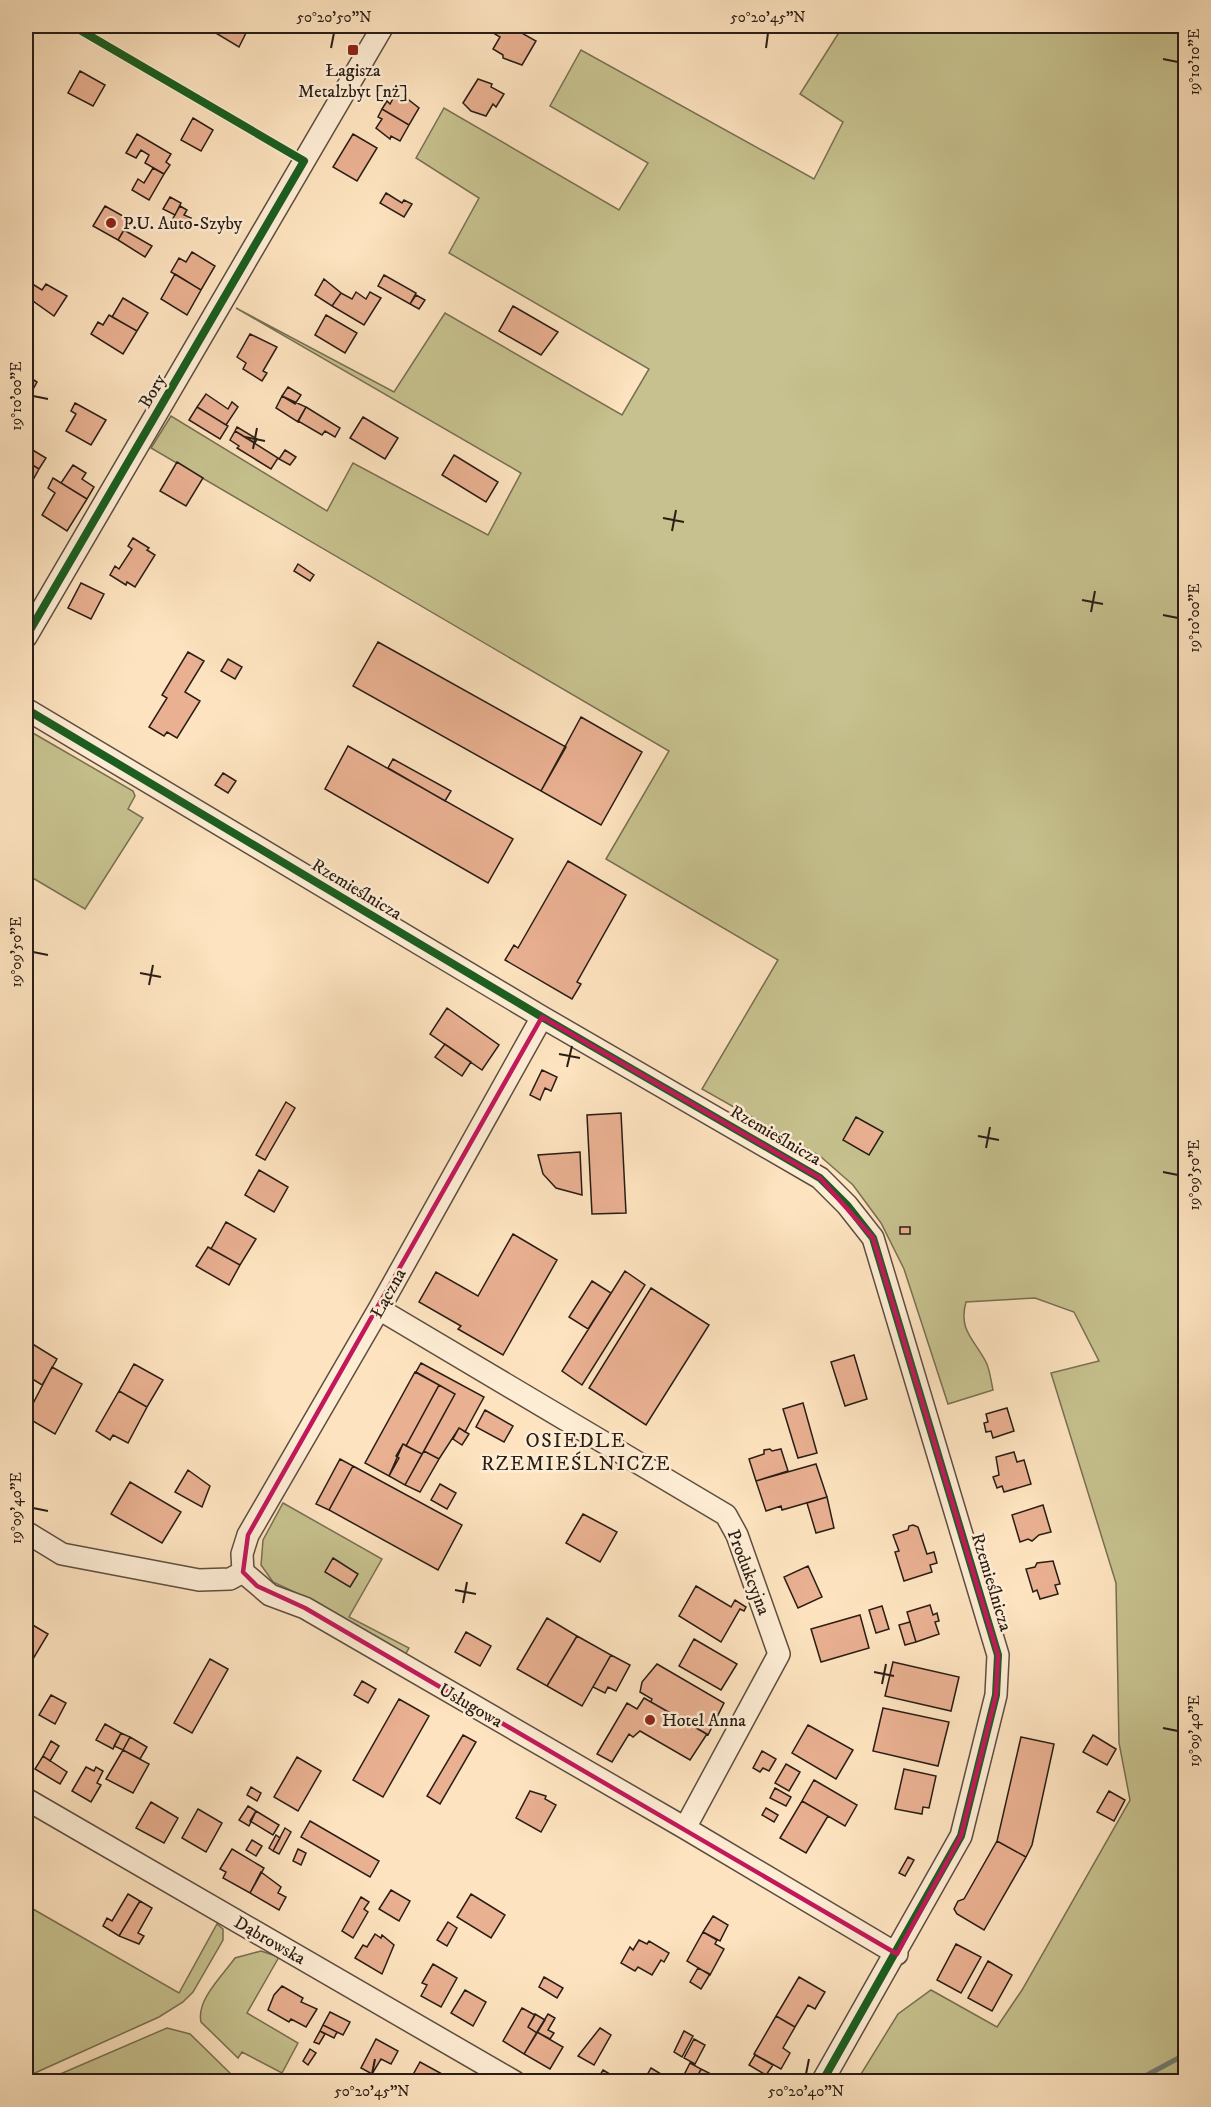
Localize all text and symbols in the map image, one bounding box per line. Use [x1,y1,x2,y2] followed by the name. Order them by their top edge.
[297,8,371,27] text: 50°20'50"N
[730,8,806,27] text: 50°20'45"N
[1185,28,1204,95] text: 19°10'10"E
[346,43,360,57] marker: Łagisza Metalzbyt [nż]
[298,60,408,103] place label: Łagisza Metalzbyt [nż]
[123,213,243,235] place label: P.U. Auto-Szyby
[104,216,118,230] marker: P.U. Auto-Szyby
[7,361,26,431] text: 19°10'00"E
[135,370,171,412] street label: Bory
[1185,583,1204,653] text: 19°10'00"E
[307,854,406,926] street label: Rzemieślnicza
[7,916,26,987] text: 19°09'50"E
[726,1101,825,1171] street label: Rzemieślnicza
[1185,1139,1204,1210] text: 19°09'50"E
[366,1265,412,1322] street label: Łączna
[481,1429,671,1477] district label: OSIEDLE RZEMIEŚLNICZE
[7,1472,26,1544] text: 19°09'40"E
[722,1526,775,1619] street label: Produkcyjna
[966,1531,1017,1634] street label: Rzemieślnicza
[435,1679,507,1733] street label: Usługowa
[1185,1695,1204,1767] text: 19°09'40"E
[662,1710,746,1732] place label: Hotel Anna
[643,1713,657,1727] marker: Hotel Anna
[230,1912,309,1970] street label: Dąbrowska
[334,2082,410,2101] text: 50°20'45"N
[768,2082,844,2101] text: 50°20'40"N

